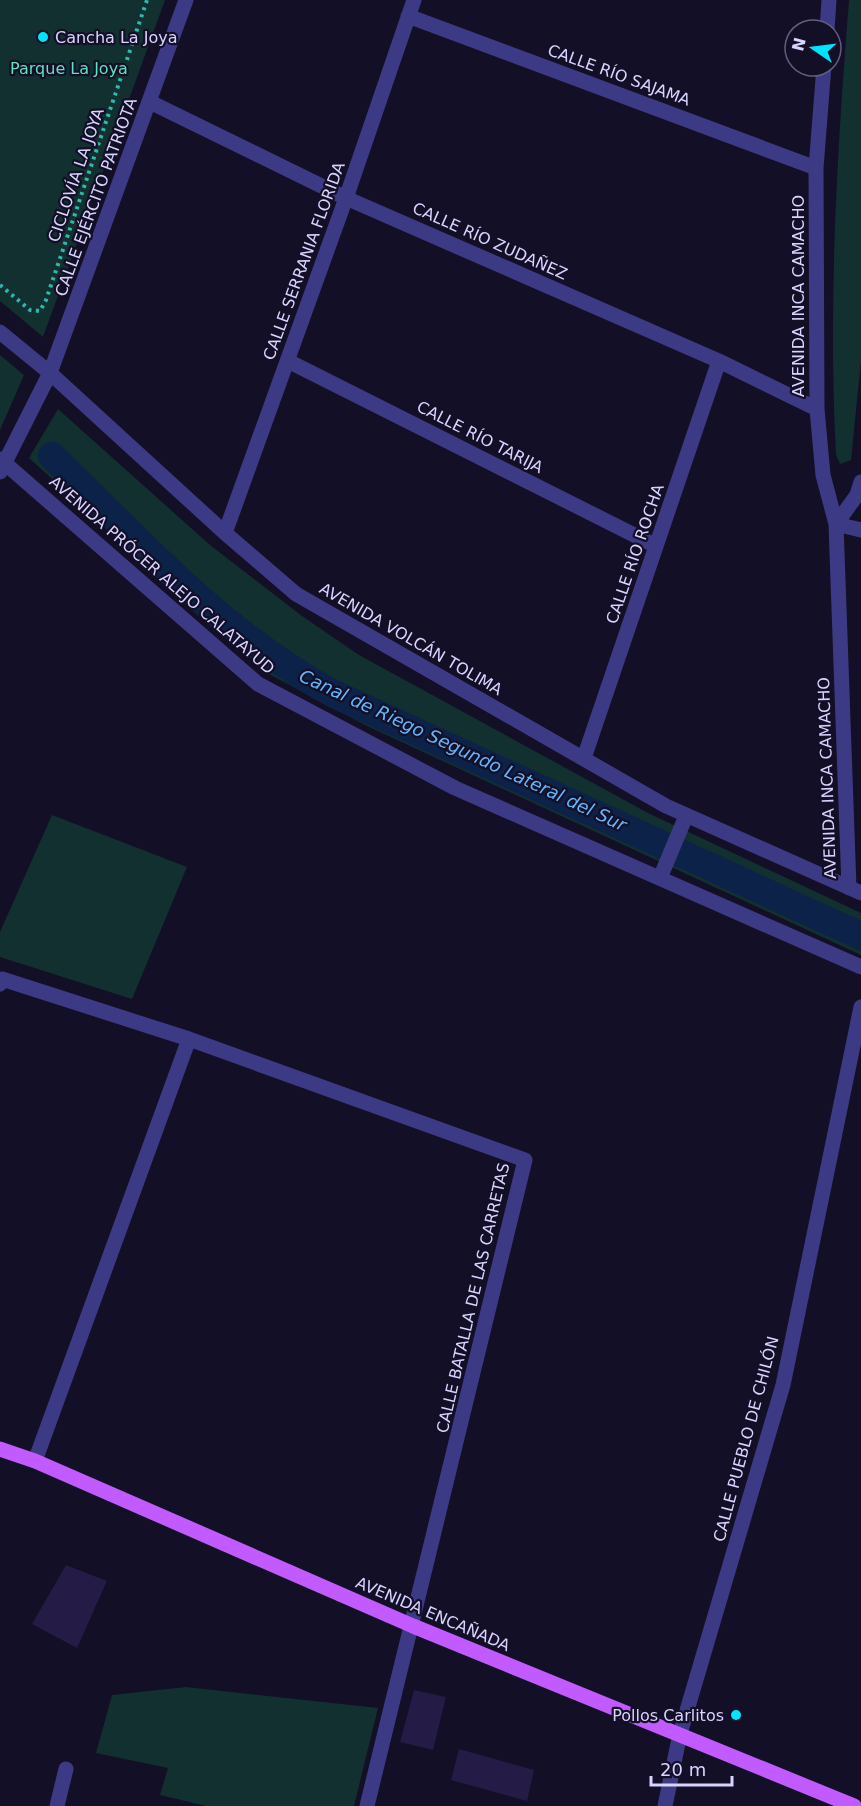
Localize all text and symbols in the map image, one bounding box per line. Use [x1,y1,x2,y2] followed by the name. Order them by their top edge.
[783,18,843,78] north arrow
[55,28,178,47] place label: Cancha La Joya
[36,30,50,44] marker: Cancha La Joya
[788,36,810,53] text: N
[545,40,693,110] street label: CALLE RÍO SAJAMA
[10,59,128,78] park label: Parque La Joya
[51,95,141,299] street label: CALLE EJÉRCITO PATRIOTA
[44,105,108,245] street label: CICLOVÍA LA JOYA
[259,159,349,363] street label: CALLE SERRANIA FLORIDA
[789,195,808,397] street label: AVENIDA INCA CAMACHO
[410,198,570,284] street label: CALLE RÍO ZUDAÑEZ
[414,397,546,477] street label: CALLE RÍO TARIJA
[46,472,278,678] street label: AVENIDA PRÓCER ALEJO CALATAYUD
[602,482,668,626] street label: CALLE RÍO ROCHA
[316,579,506,699] street label: AVENIDA VOLCÁN TOLIMA
[296,665,631,836] water label: Canal de Riego Segundo Lateral del Sur
[814,677,840,879] street label: AVENIDA INCA CAMACHO
[433,1161,513,1435] street label: CALLE BATALLA DE LAS CARRETAS
[709,1334,783,1544] street label: CALLE PUEBLO DE CHILÓN
[353,1573,513,1655] street label: AVENIDA ENCAÑADA
[612,1706,724,1725] place label: Pollos Carlitos
[729,1708,743,1722] marker: Pollos Carlitos
[651,1749,732,1787] scale bar
[660,1759,706,1780] text: 20 m

